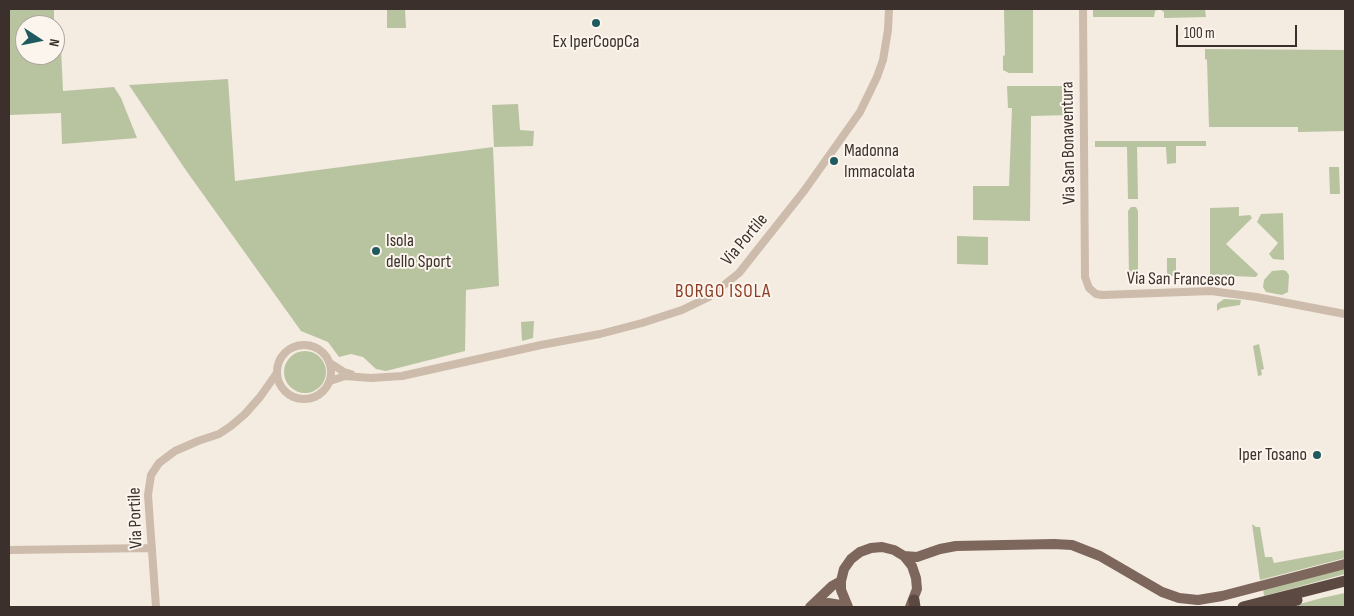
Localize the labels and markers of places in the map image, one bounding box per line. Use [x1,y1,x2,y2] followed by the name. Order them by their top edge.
[590,17,602,29] marker: Ex IperCoopCa
[553,31,639,53] place label: Ex IperCoopCa
[844,140,915,182] place label: Madonna Immacolata
[828,155,840,167] marker: Madonna Immacolata
[386,230,451,272] place label: Isola dello Sport
[370,245,382,257] marker: Isola dello Sport
[1239,444,1307,466] place label: Iper Tosano
[1311,449,1323,461] marker: Iper Tosano

